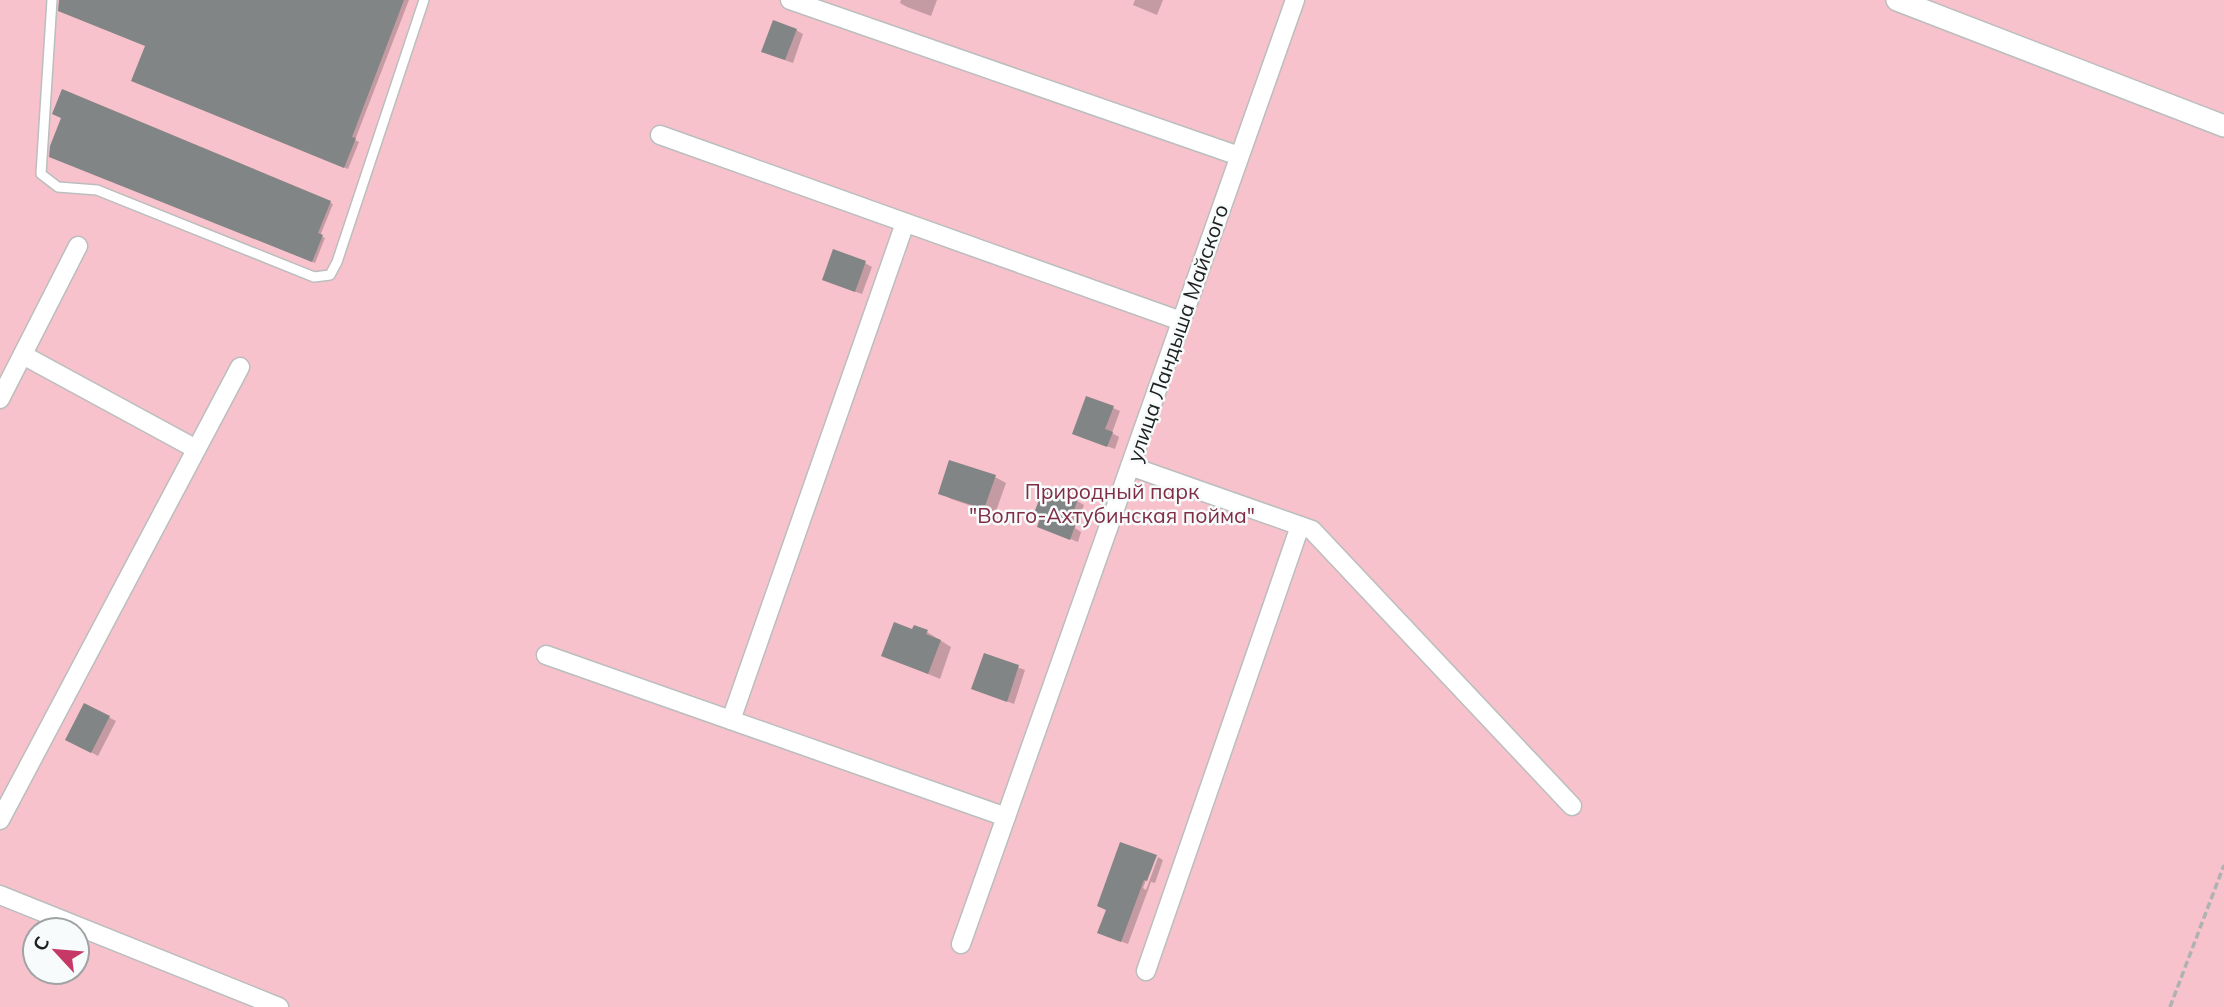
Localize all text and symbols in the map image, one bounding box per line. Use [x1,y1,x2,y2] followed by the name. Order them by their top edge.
[1121,201,1233,465] street label: улица Ландыша Майского
[969,478,1255,528] park label: Природный парк "Волго-Ахтубинская пойма"
[21,916,91,986] north arrow
[27,932,54,955] text: С

